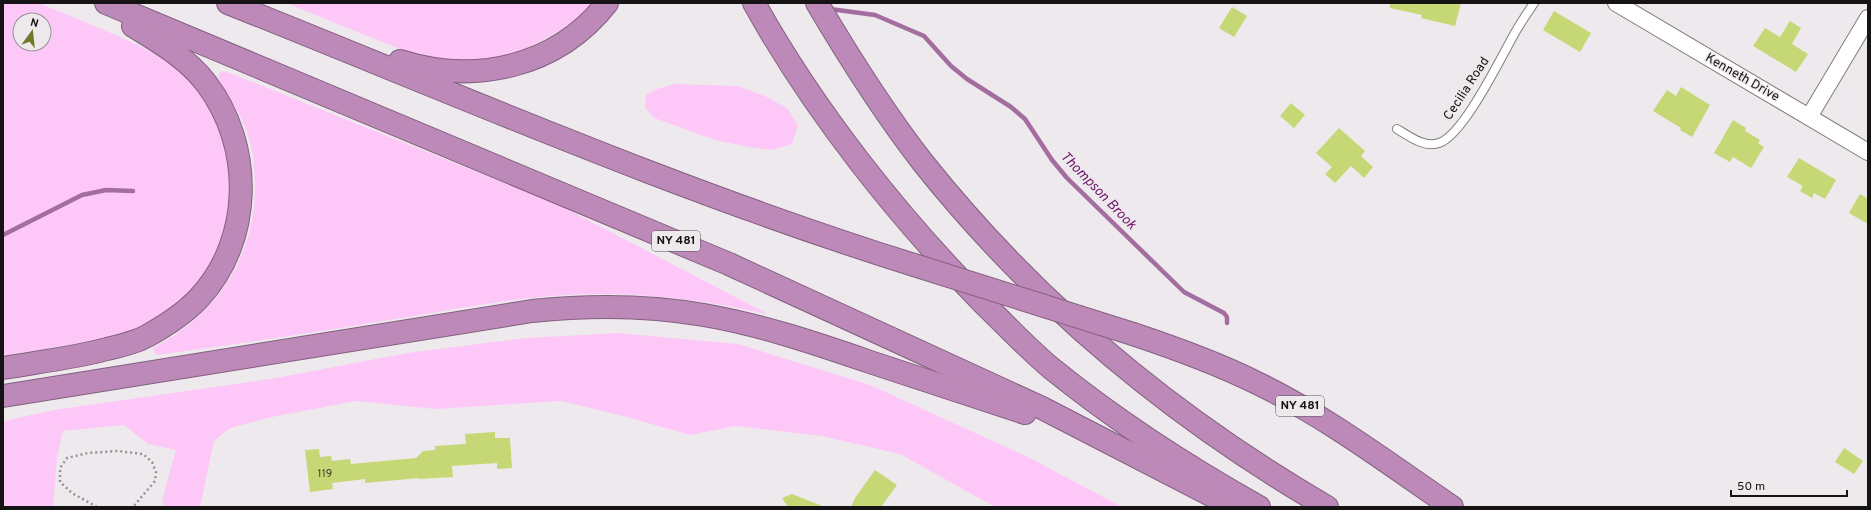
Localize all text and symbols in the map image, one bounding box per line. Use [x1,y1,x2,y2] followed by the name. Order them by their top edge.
[12,12,52,52] north arrow
[29,16,40,31] text: N
[1702,50,1782,106] street label: Kenneth Drive
[1441,54,1493,124] street label: Cecilia Road
[1057,148,1140,234] water label: Thompson Brook
[652,231,700,251] road number: NY 481
[1276,396,1324,416] road number: NY 481
[318,467,332,481] house number: 119
[1731,472,1847,498] scale bar
[1737,479,1765,495] text: 50 m

